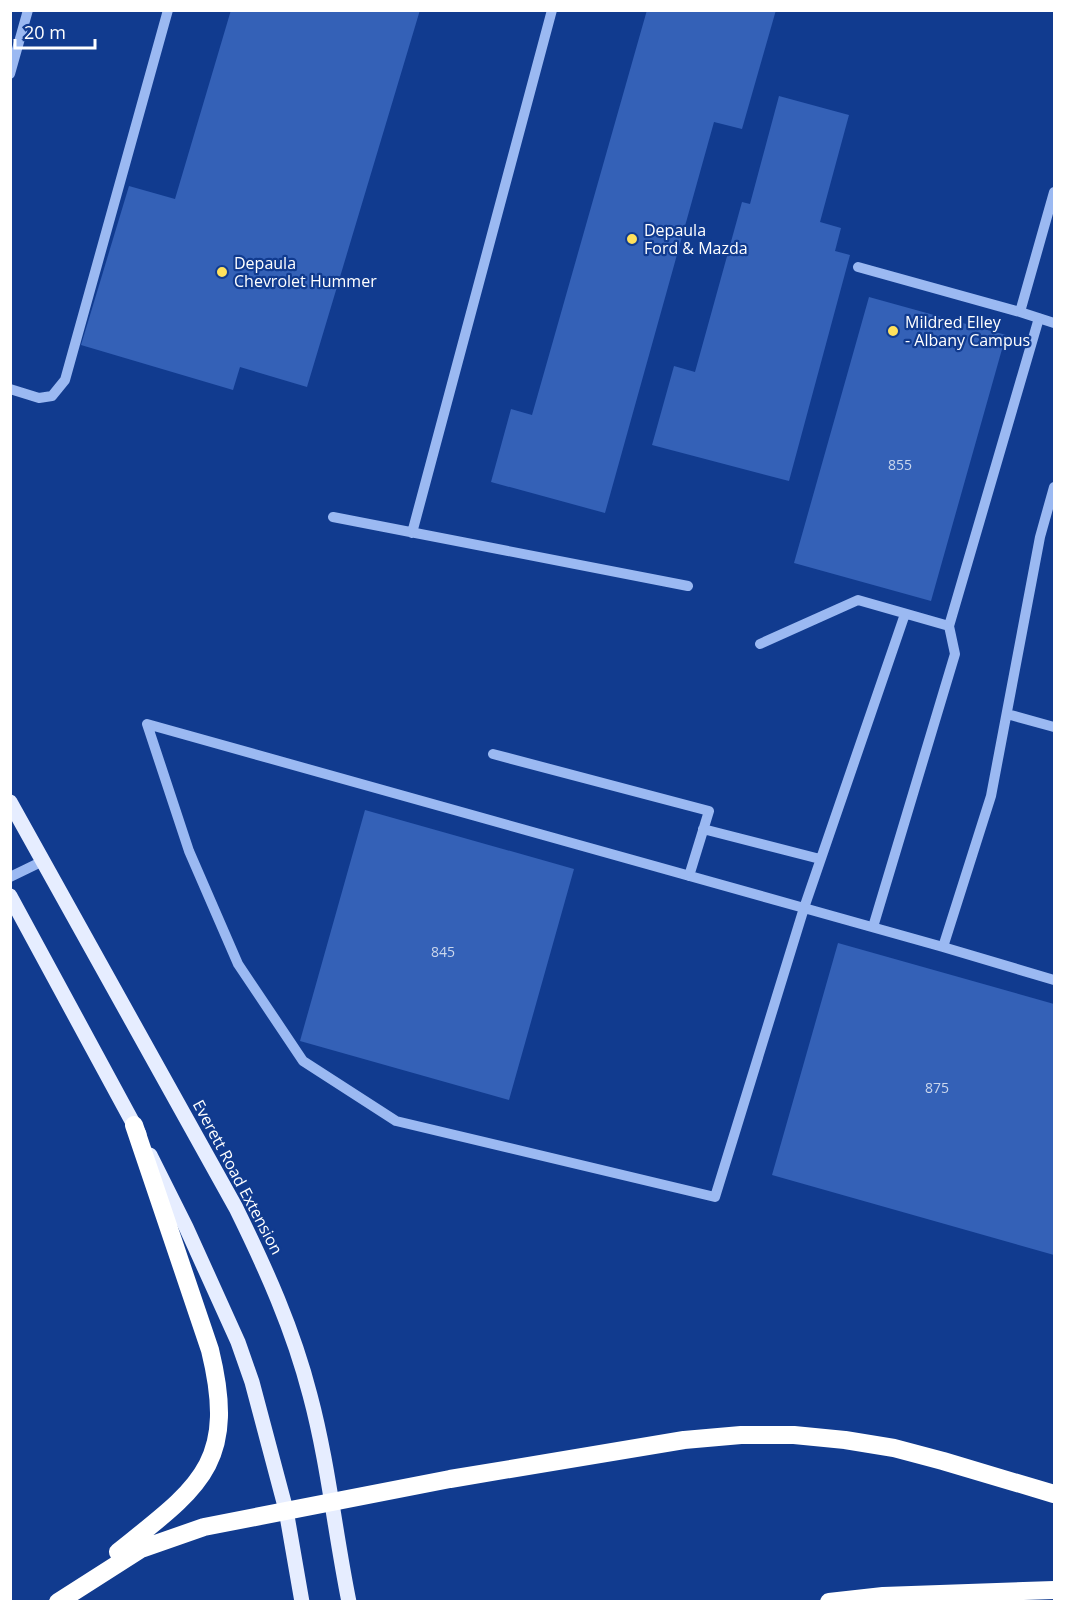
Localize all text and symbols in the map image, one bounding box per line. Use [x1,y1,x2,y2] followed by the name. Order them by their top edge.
[15,12,94,50] scale bar
[24,20,66,44] text: 20 m
[644,219,748,259] place label: Depaula Ford & Mazda
[625,232,639,246] marker: Depaula Ford & Mazda
[234,252,377,292] place label: Depaula Chevrolet Hummer
[215,265,229,279] marker: Depaula Chevrolet Hummer
[905,311,1030,351] place label: Mildred Elley - Albany Campus
[886,324,900,338] marker: Mildred Elley - Albany Campus
[888,455,912,474] house number: 855
[431,942,455,961] house number: 845
[925,1078,949,1097] house number: 875
[188,1096,288,1258] street label: Everett Road Extension

